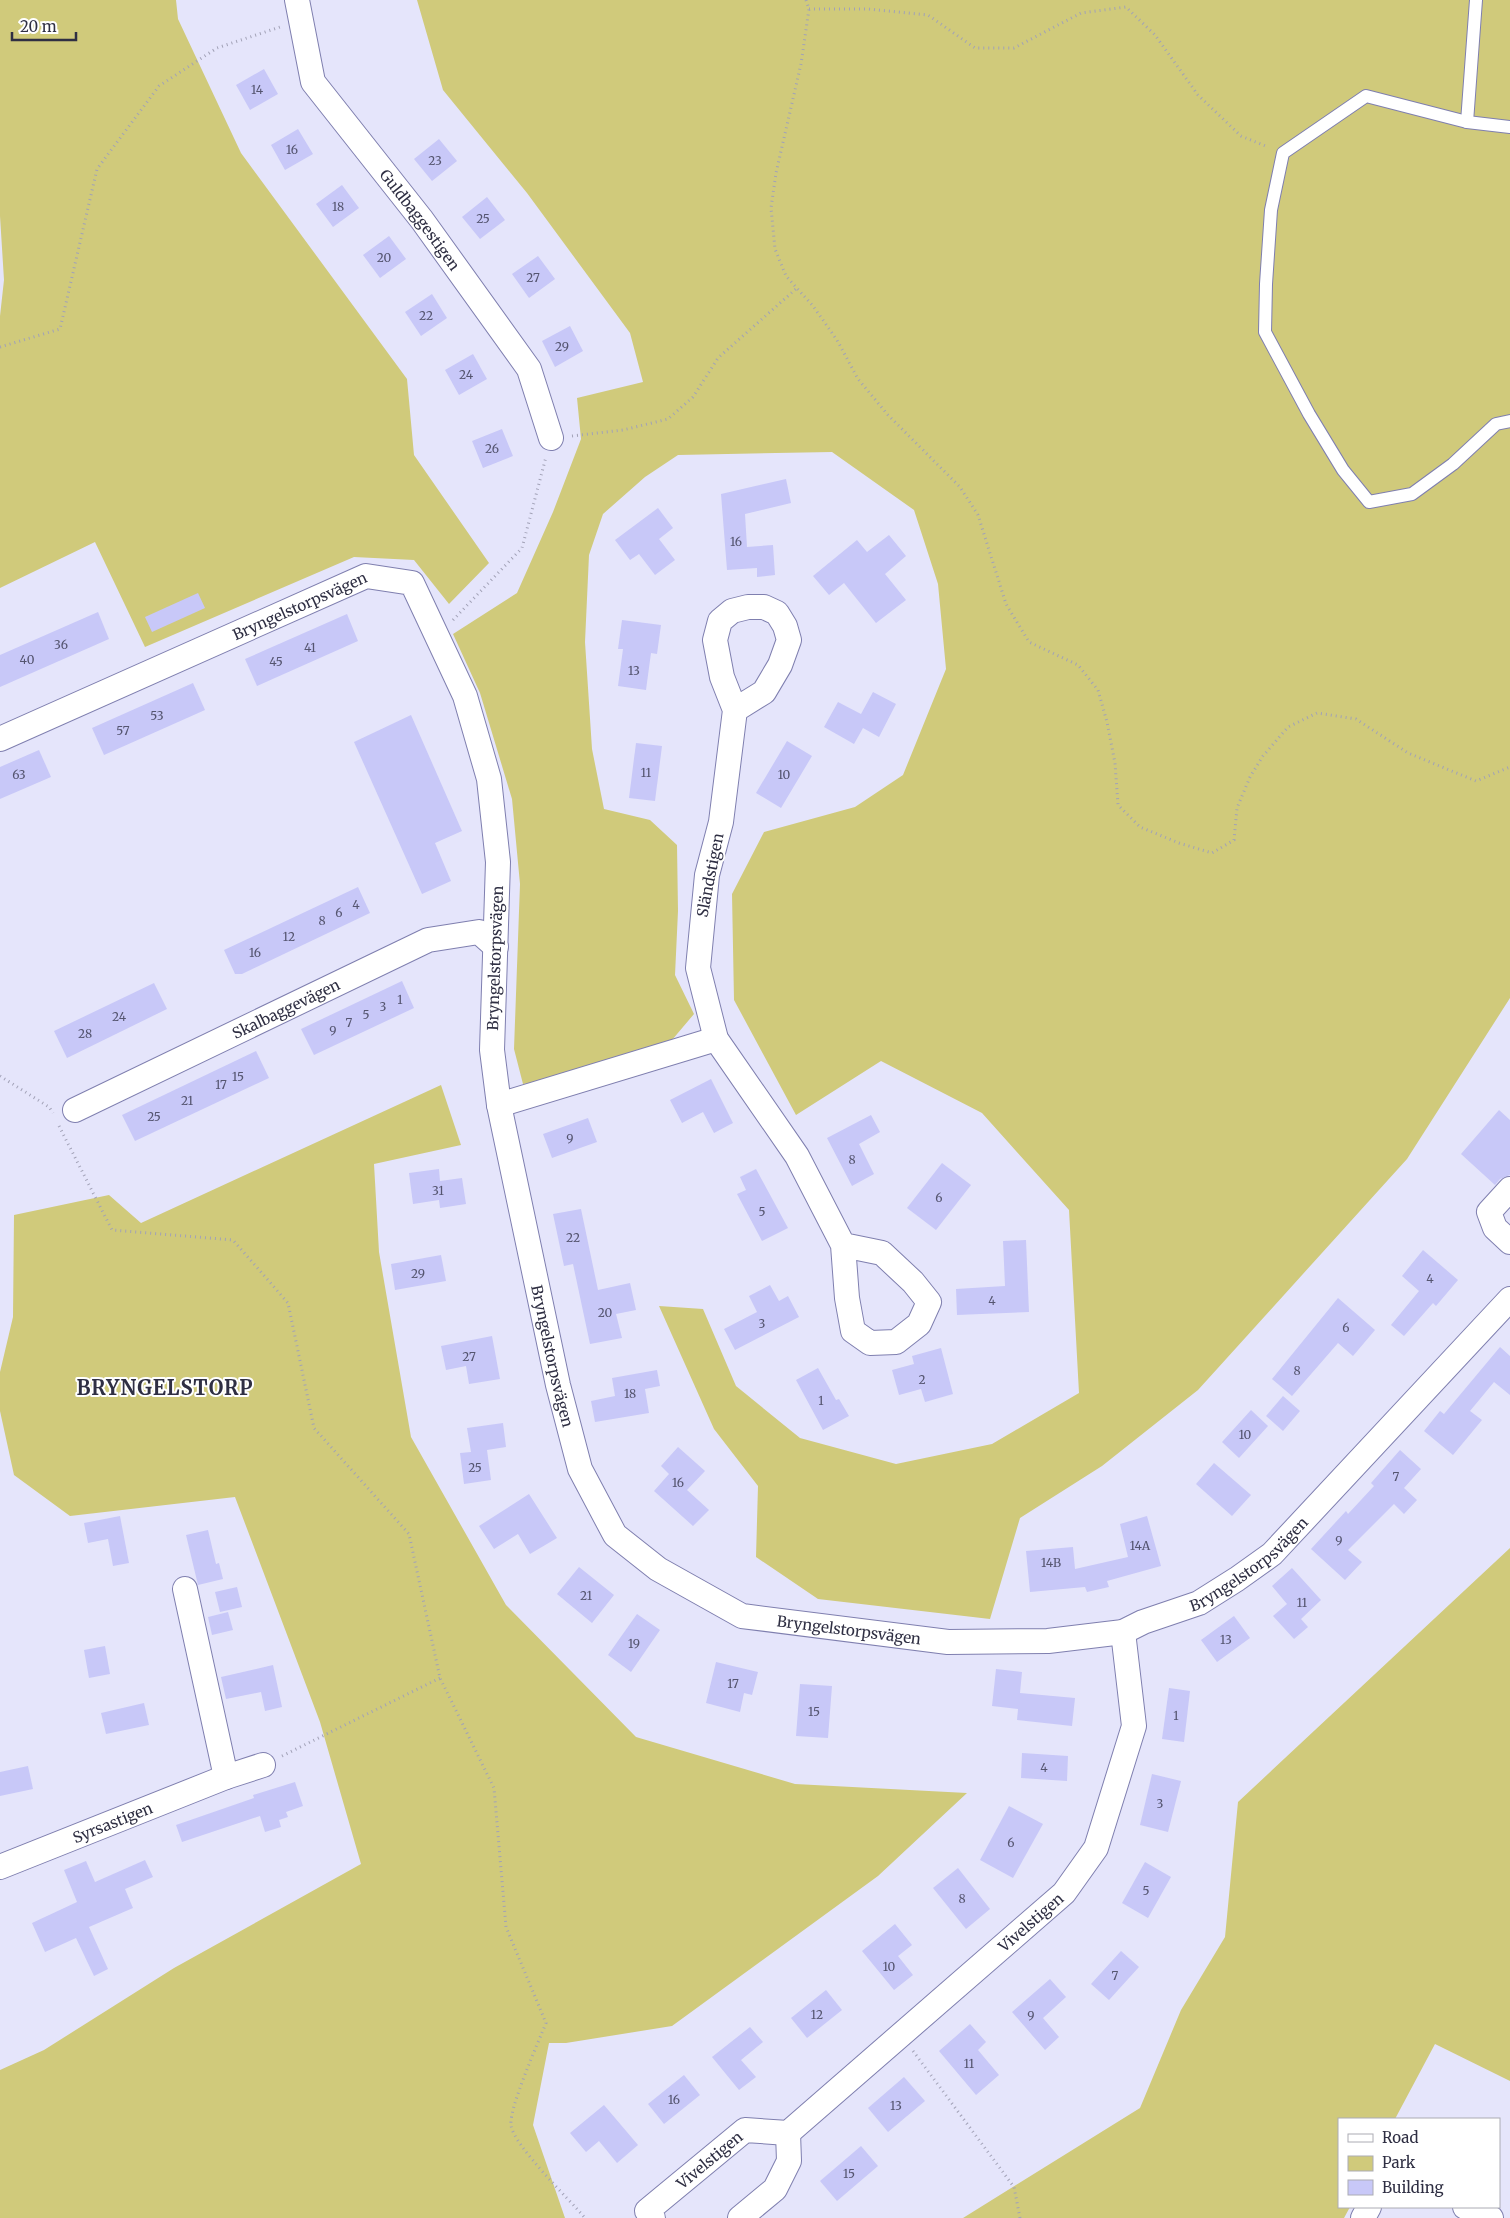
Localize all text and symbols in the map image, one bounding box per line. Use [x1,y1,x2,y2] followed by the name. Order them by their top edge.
[12,10,76,42] scale bar
[20,17,57,36] text: 20 m
[251,82,264,97] house number: 14
[286,142,298,157] house number: 16
[428,153,442,168] house number: 23
[376,165,464,274] street label: Guldbaggestigen
[332,199,344,214] house number: 18
[476,211,490,226] house number: 25
[377,250,392,265] house number: 20
[526,270,540,285] house number: 27
[419,308,433,323] house number: 22
[555,339,569,354] house number: 29
[459,367,474,382] house number: 24
[485,441,499,456] house number: 26
[730,534,742,549] house number: 16
[229,567,370,644] street label: Bryngelstorpsvägen
[54,637,68,652] house number: 36
[304,640,317,655] house number: 41
[20,652,35,667] house number: 40
[269,654,283,669] house number: 45
[628,663,640,678] house number: 13
[150,708,164,723] house number: 53
[116,723,130,738] house number: 57
[641,765,652,780] house number: 11
[12,767,26,782] house number: 63
[778,767,791,782] house number: 10
[693,831,727,919] street label: Sländstigen
[483,885,507,1031] street label: Bryngelstorpsvägen
[352,897,360,912] house number: 4
[335,905,343,920] house number: 6
[318,913,326,928] house number: 8
[283,929,295,944] house number: 12
[249,945,261,960] house number: 16
[229,974,343,1043] street label: Skalbaggevägen
[397,992,403,1007] house number: 1
[380,999,387,1014] house number: 3
[362,1007,370,1022] house number: 5
[112,1009,127,1024] house number: 24
[346,1015,353,1030] house number: 7
[329,1023,337,1038] house number: 9
[78,1026,92,1041] house number: 28
[232,1069,244,1084] house number: 15
[215,1077,227,1092] house number: 17
[181,1093,194,1108] house number: 21
[147,1109,161,1124] house number: 25
[566,1131,574,1146] house number: 9
[848,1152,856,1167] house number: 8
[432,1183,444,1198] house number: 31
[935,1190,943,1205] house number: 6
[758,1204,766,1219] house number: 5
[566,1230,580,1245] house number: 22
[411,1266,425,1281] house number: 29
[1426,1271,1434,1286] house number: 4
[528,1283,578,1429] street label: Bryngelstorpsvägen
[988,1293,996,1308] house number: 4
[598,1305,613,1320] house number: 20
[759,1316,766,1331] house number: 3
[1342,1320,1350,1335] house number: 6
[462,1349,476,1364] house number: 27
[1293,1363,1301,1378] house number: 8
[918,1372,926,1387] house number: 2
[76,1375,254,1400] district label: BRYNGELSTORP
[624,1386,636,1401] house number: 18
[818,1393,824,1408] house number: 1
[1239,1427,1252,1442] house number: 10
[468,1460,482,1475] house number: 25
[1393,1469,1400,1484] house number: 7
[672,1475,684,1490] house number: 16
[1187,1513,1312,1615] street label: Bryngelstorpsvägen
[1335,1533,1343,1548] house number: 9
[1130,1538,1151,1553] house number: 14A
[1041,1555,1061,1570] house number: 14B
[580,1588,593,1603] house number: 21
[1297,1595,1308,1610] house number: 11
[776,1611,922,1648] street label: Bryngelstorpsvägen
[1220,1632,1232,1647] house number: 13
[628,1636,640,1651] house number: 19
[727,1676,739,1691] house number: 17
[808,1704,820,1719] house number: 15
[1173,1708,1179,1723] house number: 1
[1040,1760,1048,1775] house number: 4
[1157,1796,1164,1811] house number: 3
[70,1798,155,1847] street label: Syrsastigen
[1007,1835,1015,1850] house number: 6
[1142,1883,1150,1898] house number: 5
[993,1889,1067,1956] street label: Vivelstigen
[958,1891,966,1906] house number: 8
[883,1959,896,1974] house number: 10
[1112,1968,1119,1983] house number: 7
[811,2007,823,2022] house number: 12
[1027,2008,1035,2023] house number: 9
[964,2056,975,2071] house number: 11
[668,2092,680,2107] house number: 16
[890,2098,902,2113] house number: 13
[1338,2118,1500,2208] legend
[672,2127,746,2193] street label: Vivelstigen
[1382,2128,1418,2147] text: Road
[1382,2153,1416,2172] text: Park
[843,2166,855,2181] house number: 15
[1382,2178,1444,2197] text: Building

